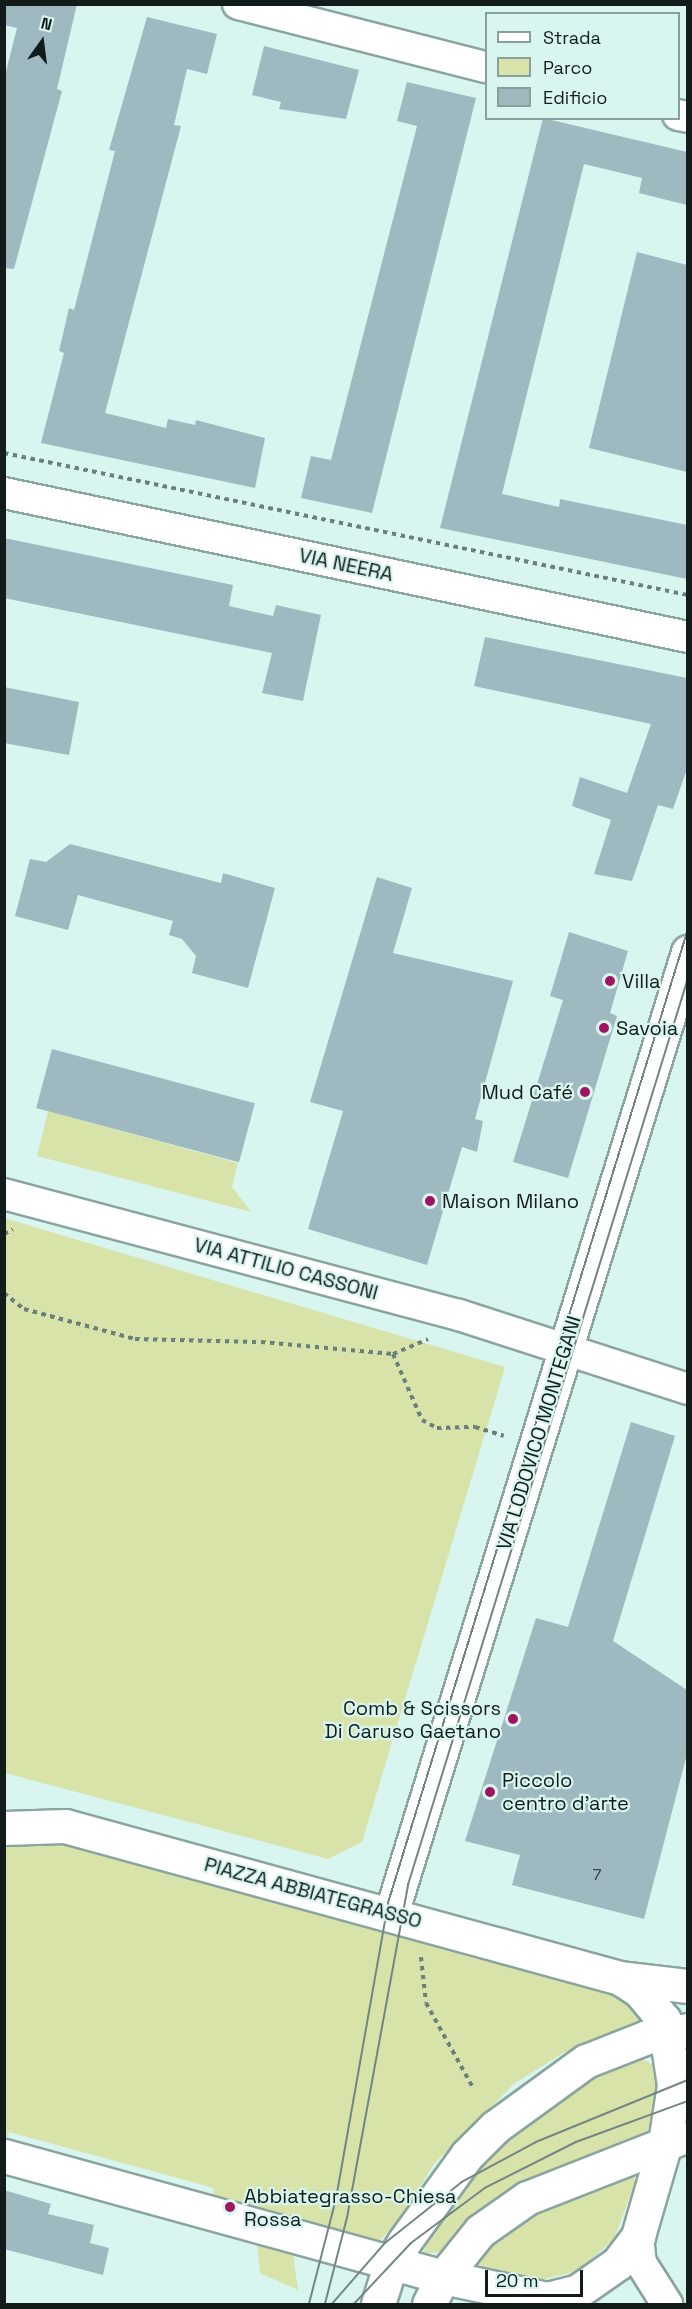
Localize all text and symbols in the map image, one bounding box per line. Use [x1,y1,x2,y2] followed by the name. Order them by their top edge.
[12,12,72,72] north arrow
[485,12,680,120] legend
[39,13,54,36] text: N
[543,26,601,49] text: Strada
[543,56,592,79] text: Parco
[543,86,607,109] text: Edificio
[297,543,395,587] street label: VIA NEERA
[622,969,661,993] place label: Villa
[603,974,617,988] marker: Villa
[616,1016,678,1040] place label: Savoia
[597,1021,611,1035] marker: Savoia
[482,1080,573,1104] place label: Mud Café
[578,1085,592,1099] marker: Mud Café
[442,1189,579,1213] place label: Maison Milano
[423,1194,437,1208] marker: Maison Milano
[191,1233,381,1305] street label: VIA ATTILIO CASSONI
[492,1313,586,1553] street label: VIA LODOVICO MONTEGANI
[324,1696,501,1743] place label: Comb & Scissors Di Caruso Gaetano
[506,1712,520,1726] marker: Comb & Scissors Di Caruso Gaetano
[502,1768,629,1815] place label: Piccolo centro d'arte
[483,1785,497,1799] marker: Piccolo centro d'arte
[201,1852,425,1934] street label: PIAZZA ABBIATEGRASSO
[592,1865,602,1885] house number: 7
[244,2184,457,2231] place label: Abbiategrasso-Chiesa Rossa
[221,2198,239,2216] marker: Abbiategrasso-Chiesa Rossa
[488,2258,586,2296] scale bar
[496,2269,539,2292] text: 20 m

